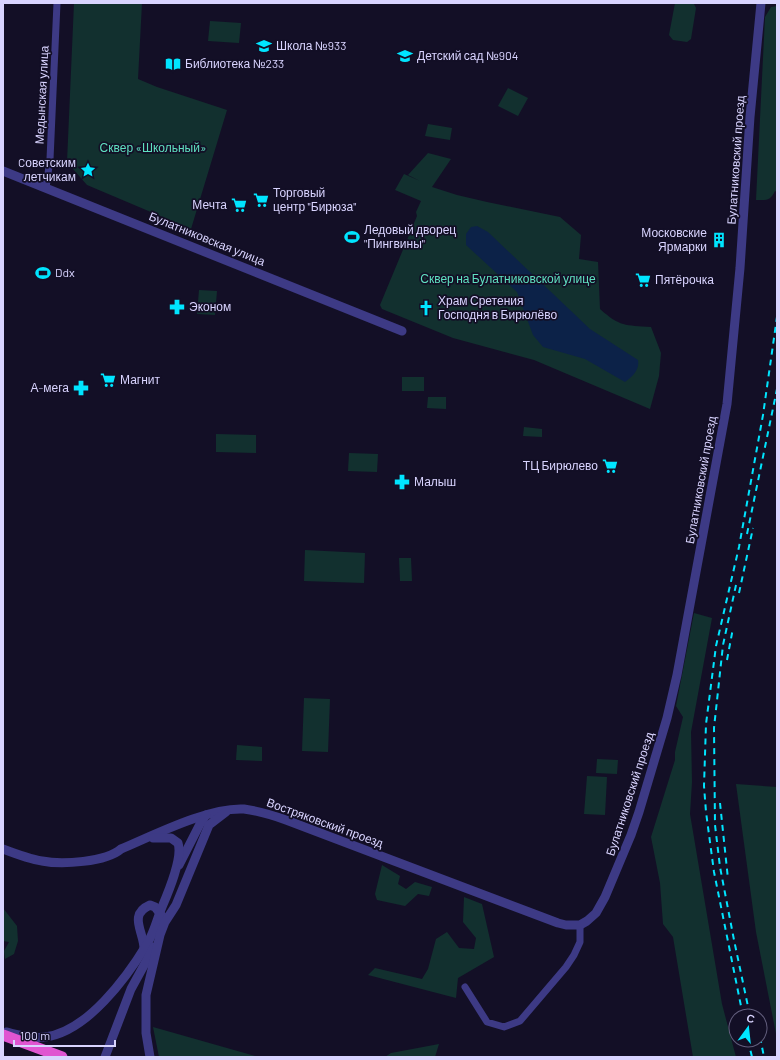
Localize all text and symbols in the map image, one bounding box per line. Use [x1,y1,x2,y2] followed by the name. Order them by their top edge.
[255,37,273,55] school or university icon: Школа №933
[276,38,346,52] place label: Школа №933
[31,45,52,145] street label: Медынская улица
[396,47,414,65] school or university icon: Детский сад №904
[417,48,518,63] place label: Детский сад №904
[164,55,182,73] library icon: Библиотека №233
[185,56,284,70] place label: Библиотека №233
[724,95,747,225] street label: Булатниковский проезд
[100,140,206,155] park label: Сквер «Школьный»
[18,155,76,183] place label: Cоветским летчикам
[79,161,97,179] place icon: Cоветским летчикам
[273,185,356,214] place label: Торговый центр "Бирюза"
[252,191,270,209] supermarket icon: Торговый центр "Бирюза"
[230,196,248,214] supermarket icon: Мечта
[192,197,227,211] place label: Мечта
[147,208,268,269] street label: Булатниковская улица
[364,222,456,250] place label: Ледовый дворец "Пингвины"
[641,225,707,254] place label: Московские Ярмарки
[343,228,361,246] sports icon: Ледовый дворец "Пингвины"
[710,231,728,249] building icon: Московские Ярмарки
[34,264,52,282] sports icon: Ddx
[55,265,75,279] place label: Ddx
[420,271,596,286] park label: Сквер на Булатниковской улице
[634,271,652,289] supermarket icon: Пятёрочка
[655,272,714,287] place label: Пятёрочка
[438,293,557,322] place label: Храм Сретения Господня в Бирюлёво
[168,298,186,316] pharmacy icon: Эконом
[189,299,231,313] place label: Эконом
[417,299,435,317] church icon: Храм Сретения Господня в Бирюлёво
[99,371,117,389] supermarket icon: Магнит
[120,372,161,386] place label: Магнит
[72,379,90,397] pharmacy icon: А-мега
[31,380,69,394] place label: А-мега
[682,415,719,545] street label: Булатниковский проезд
[601,457,619,475] supermarket icon: ТЦ Бирюлево
[523,458,598,473] place label: ТЦ Бирюлево
[393,473,411,491] pharmacy icon: Малыш
[414,474,456,488] place label: Малыш
[602,730,657,858] street label: Булатниковский проезд
[265,794,386,851] street label: Востряковский проезд
[728,1008,768,1048] north arrow
[745,1011,756,1025] text: С
[14,1022,115,1048] scale bar
[20,1028,50,1042] text: 100 m

